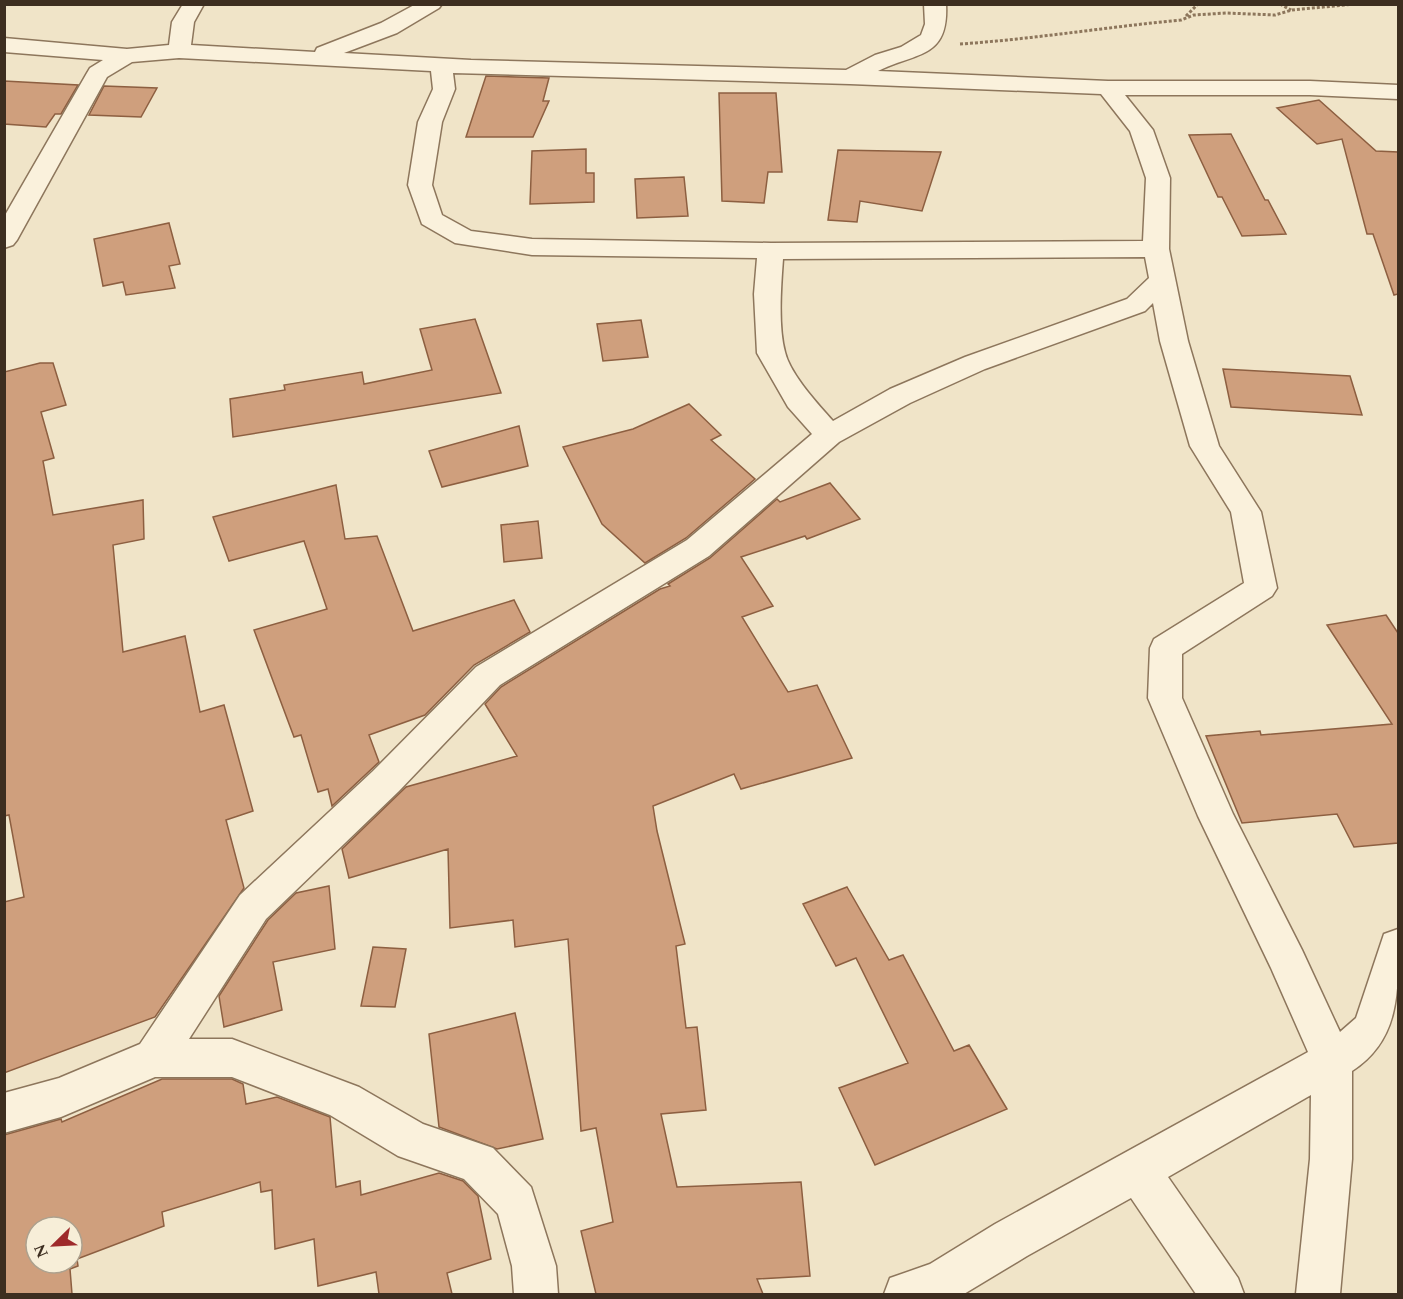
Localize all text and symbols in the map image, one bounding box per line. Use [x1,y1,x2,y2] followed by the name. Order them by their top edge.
[24,1215,84,1275] north arrow
[28,1240,55,1262] text: N

